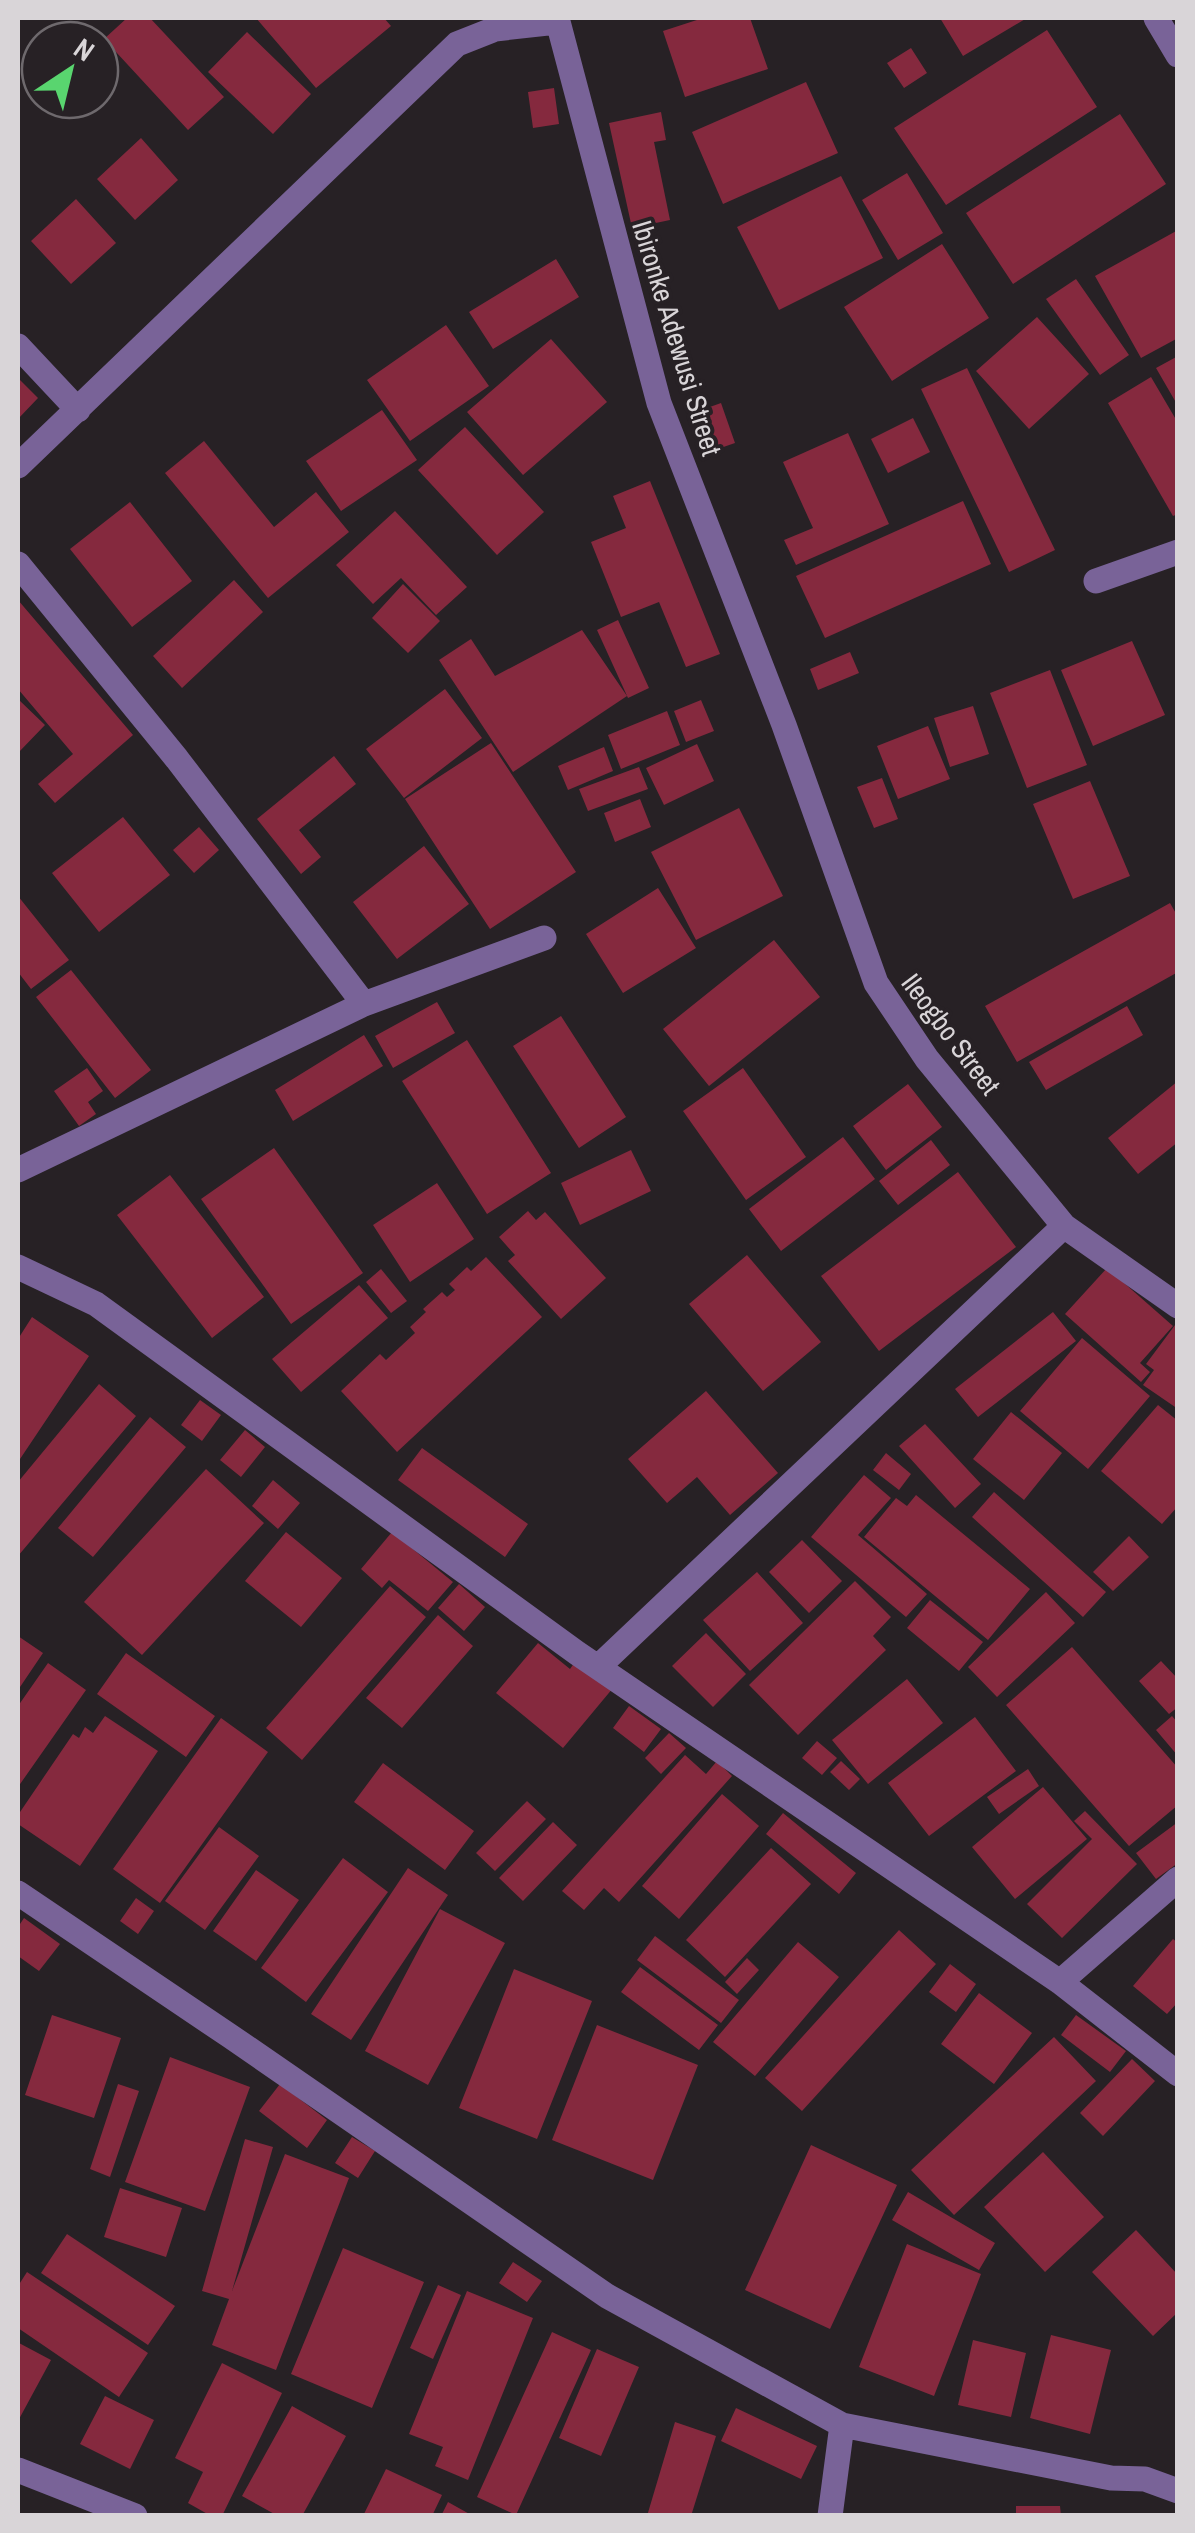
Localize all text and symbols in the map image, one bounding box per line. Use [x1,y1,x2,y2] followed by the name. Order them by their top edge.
[20,20,120,120] north arrow
[67,29,102,70] text: N
[623,216,731,460] street label: Ibironke Adewusi Street
[893,965,1009,1103] street label: Ileogbo Street

